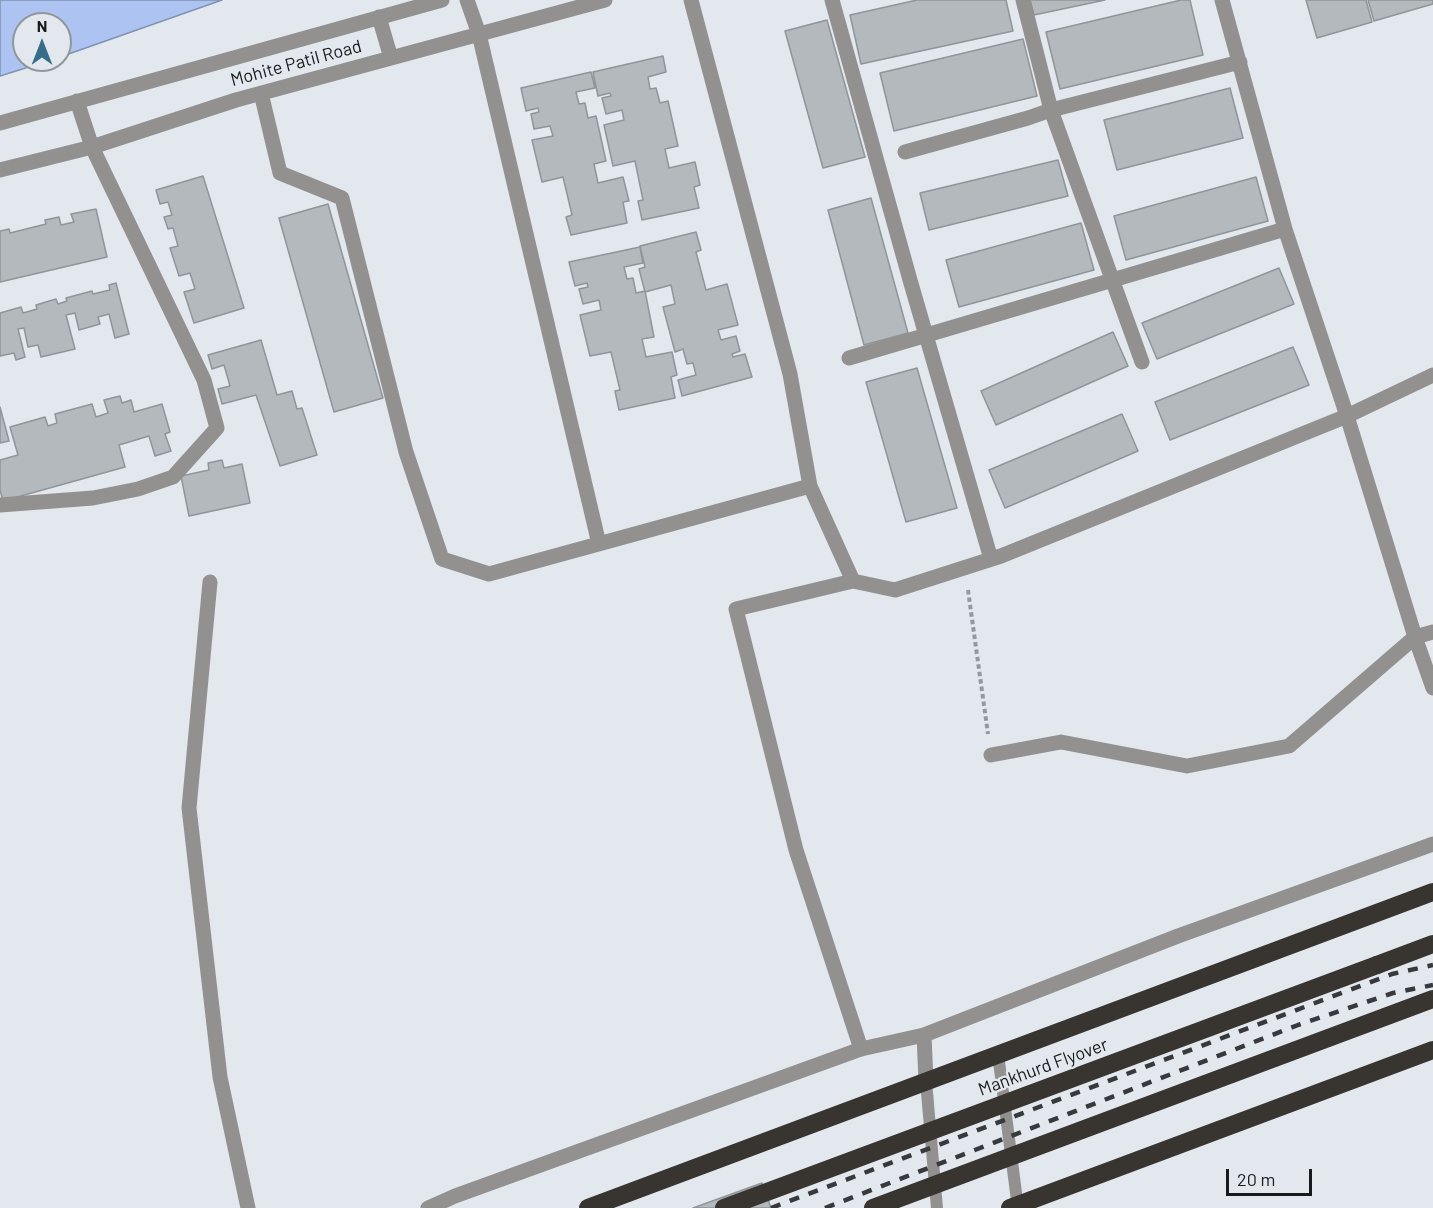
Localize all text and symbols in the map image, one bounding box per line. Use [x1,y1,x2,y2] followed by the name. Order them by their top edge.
[12,12,72,72] north arrow
[37,16,47,35] text: N
[228,35,364,91] street label: Mohite Patil Road
[975,1034,1111,1100] street label: Mankhurd Flyover
[1229,1157,1314,1195] scale bar
[1237,1168,1275,1190] text: 20 m

